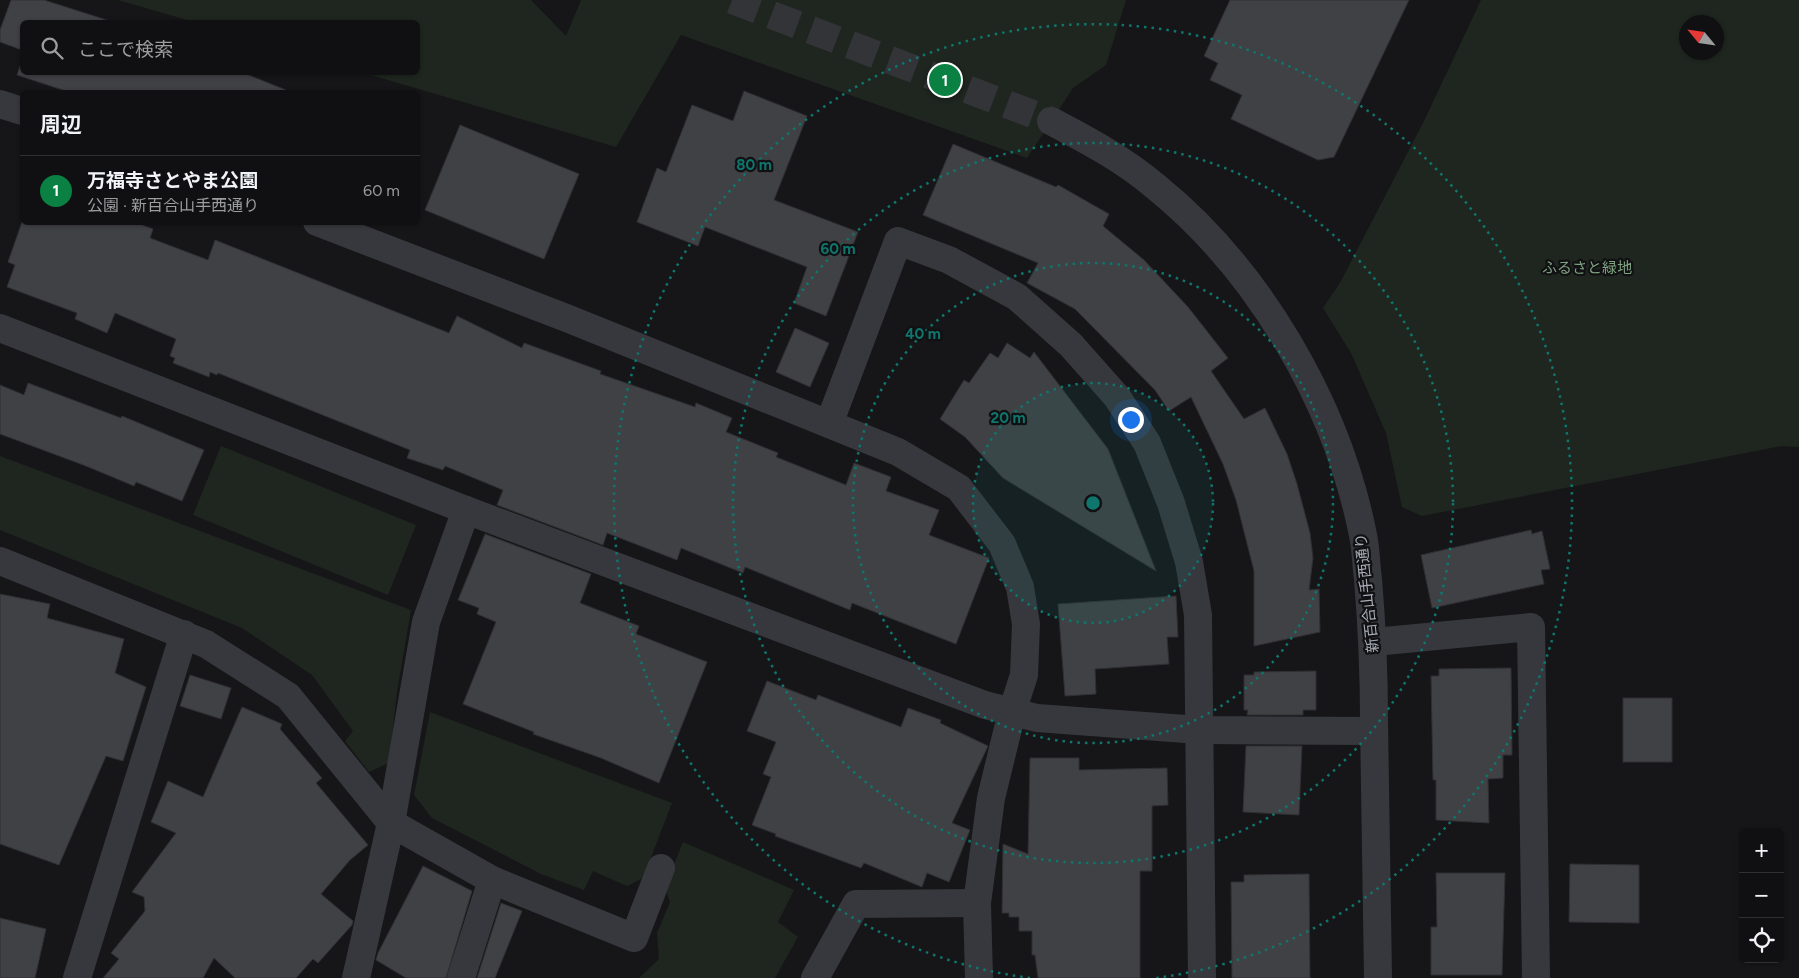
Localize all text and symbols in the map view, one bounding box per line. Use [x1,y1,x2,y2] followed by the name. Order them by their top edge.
[1679,15,1724,60] north arrow
[20,20,420,75] search box
[38,34,66,62] icon: search
[78,38,173,61] text: ここで検索
[929,61,961,99] pin: 1
[40,112,82,137] text: 周辺
[736,156,772,174] text: 80 m
[87,169,258,192] text: 万福寺さとやま公園
[53,181,59,200] text: 1
[363,181,400,200] text: 60 m
[87,196,259,215] text: 公園 · 新百合山手西通り
[820,240,856,258] text: 60 m
[1542,259,1632,277] park label: ふるさと緑地
[905,325,941,343] text: 40 m
[1118,407,1144,433] your location
[990,409,1026,427] text: 20 m
[1084,494,1102,512] centre of rings
[1352,532,1382,654] street label: 新百合山手西通り
[1739,828,1784,963] map controls
[1739,828,1784,873] button: +
[1739,873,1784,918] button: −
[1739,918,1784,963] button: locate

